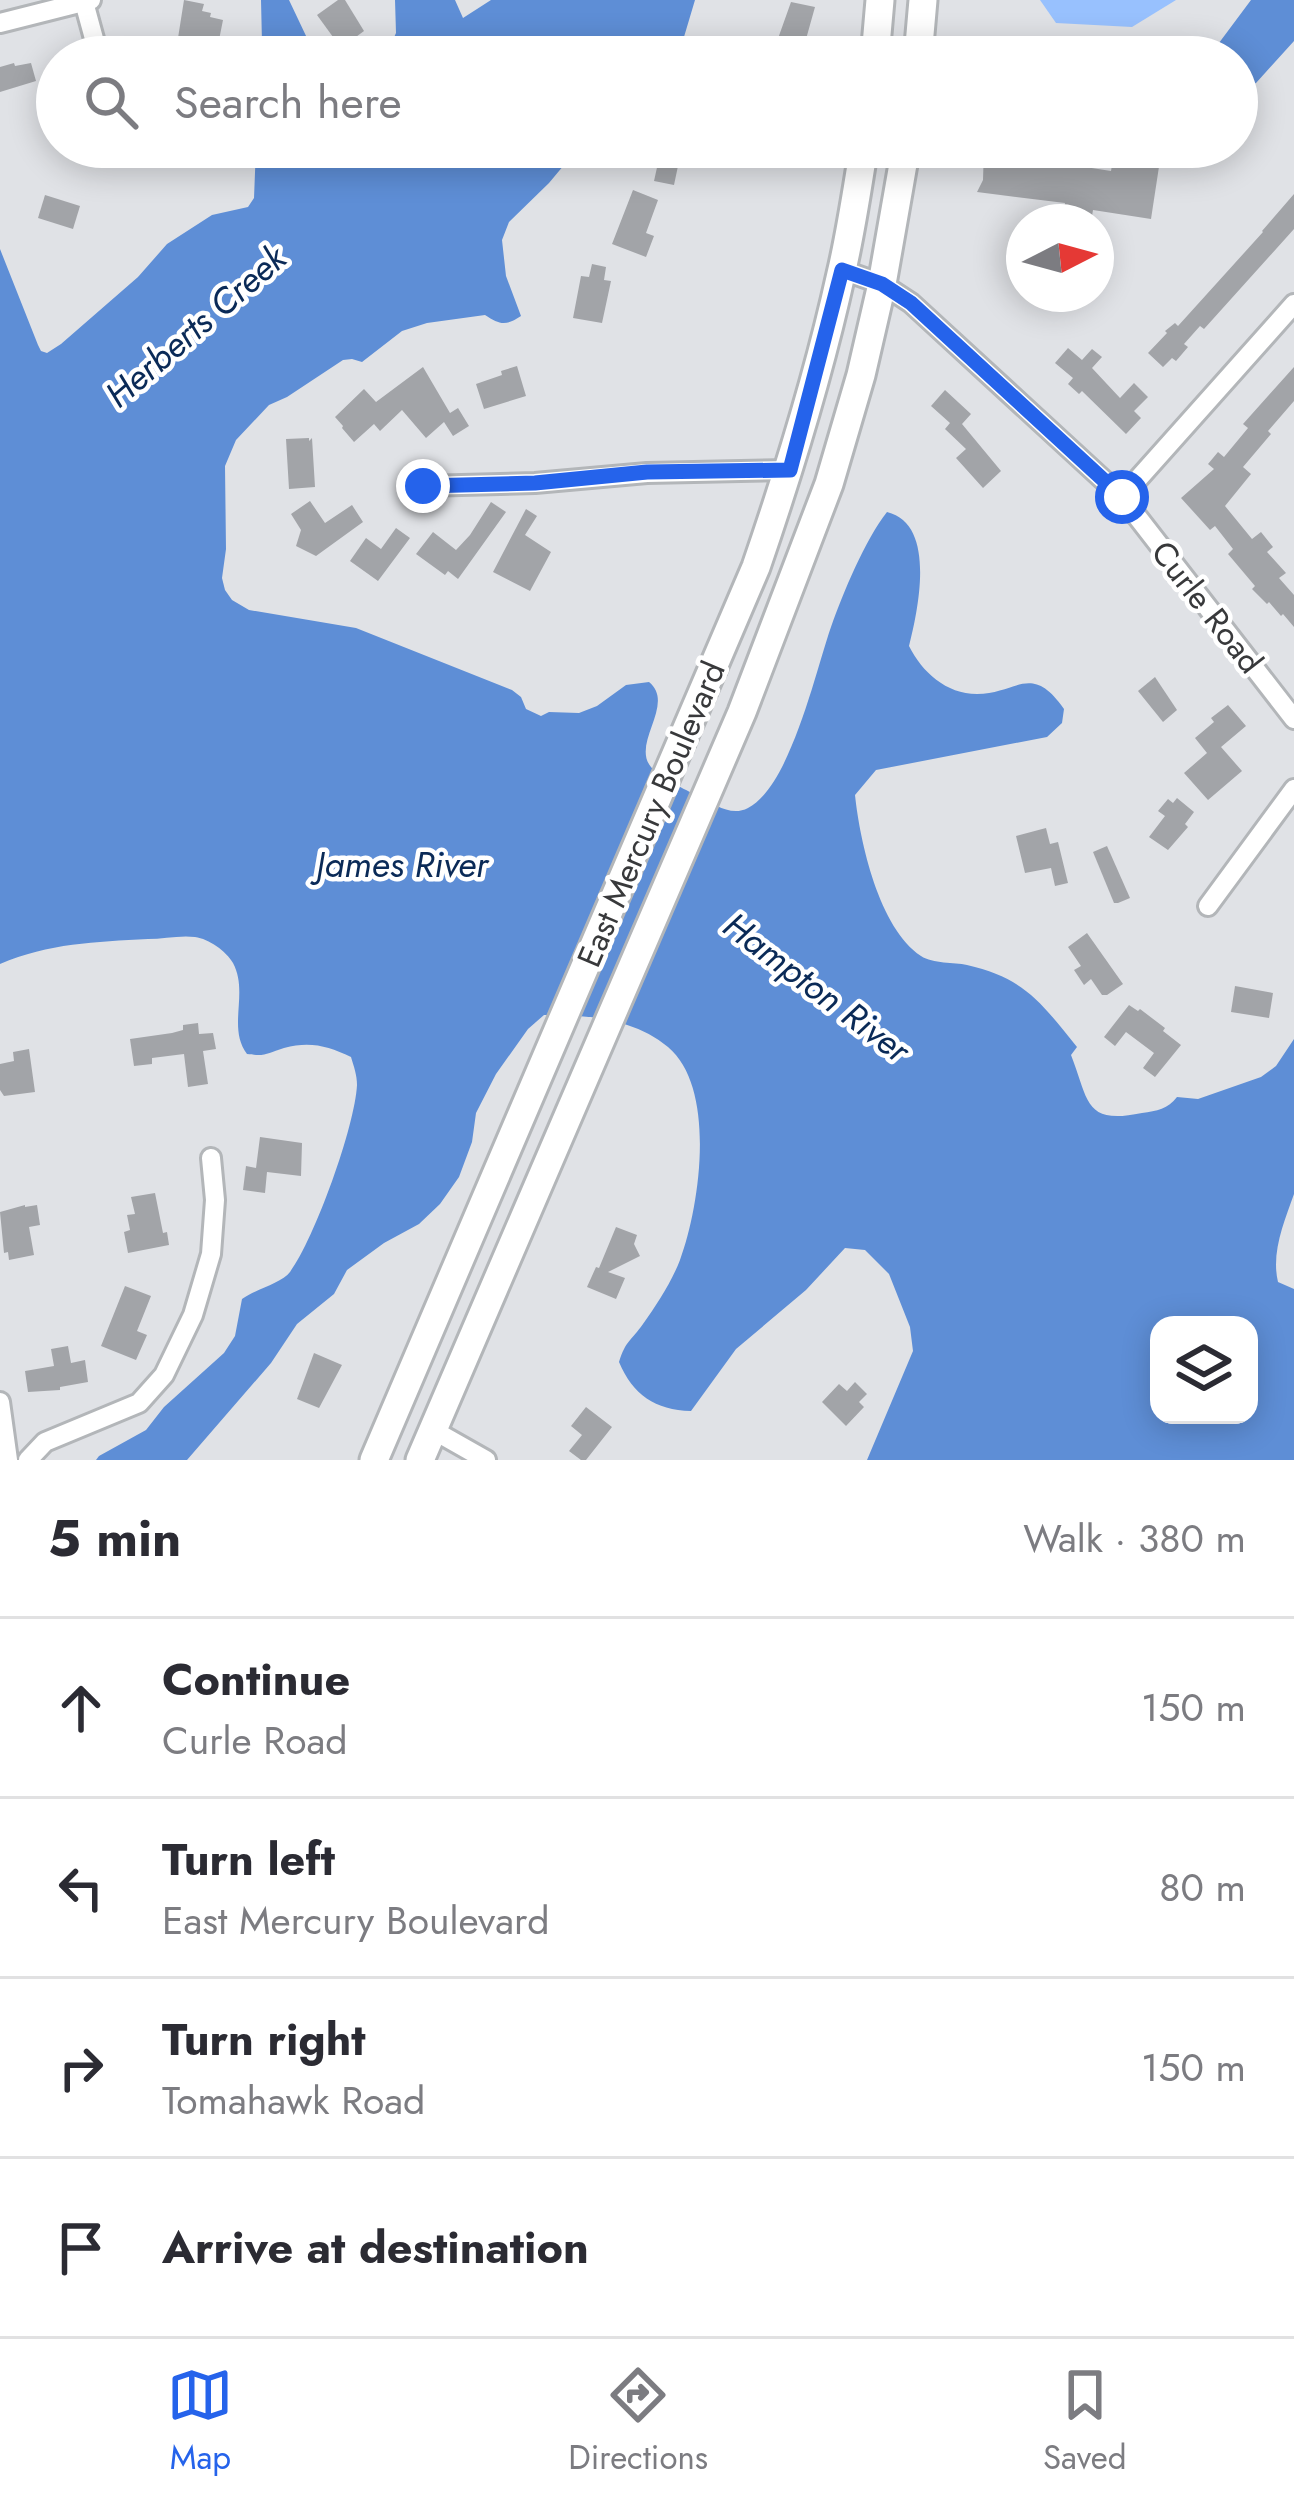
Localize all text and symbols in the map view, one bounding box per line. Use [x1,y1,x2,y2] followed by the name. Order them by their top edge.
[36,36,1258,168] search box
[78,69,144,135] icon: search
[174,70,402,135] text: Search here
[1006,204,1114,312] north arrow
[93,232,298,419] water label: Herberts Creek
[396,459,450,513] route end
[1095,470,1149,524] route start
[1140,531,1274,683] street label: Curle Road
[565,654,737,974] street label: East Mercury Boulevard
[310,838,490,890] water label: James River
[713,899,923,1076] water label: Hampton River
[1150,1316,1258,1424] map controls
[1150,1316,1258,1424] button: layers
[48,1501,181,1575] text: 5 min
[1023,1510,1246,1567] text: Walk · 380 m
[162,1647,350,1712] text: Continue
[48,1675,114,1741] icon: ahead
[1141,1679,1246,1736] text: 150 m
[162,1712,347,1769] text: Curle Road
[162,1827,335,1892] text: Turn left
[48,1855,114,1921] icon: left
[1159,1859,1246,1916] text: 80 m
[162,1892,550,1949] text: East Mercury Boulevard
[162,2007,366,2072] text: Turn right
[48,2035,114,2101] icon: right
[1141,2039,1246,2096] text: 150 m
[162,2072,425,2129] text: Tomahawk Road
[48,2215,114,2281] icon: arrive
[162,2215,589,2280] text: Arrive at destination
[167,2362,233,2481] tab: Map
[568,2362,708,2481] tab: Directions
[1043,2362,1127,2481] tab: Saved

